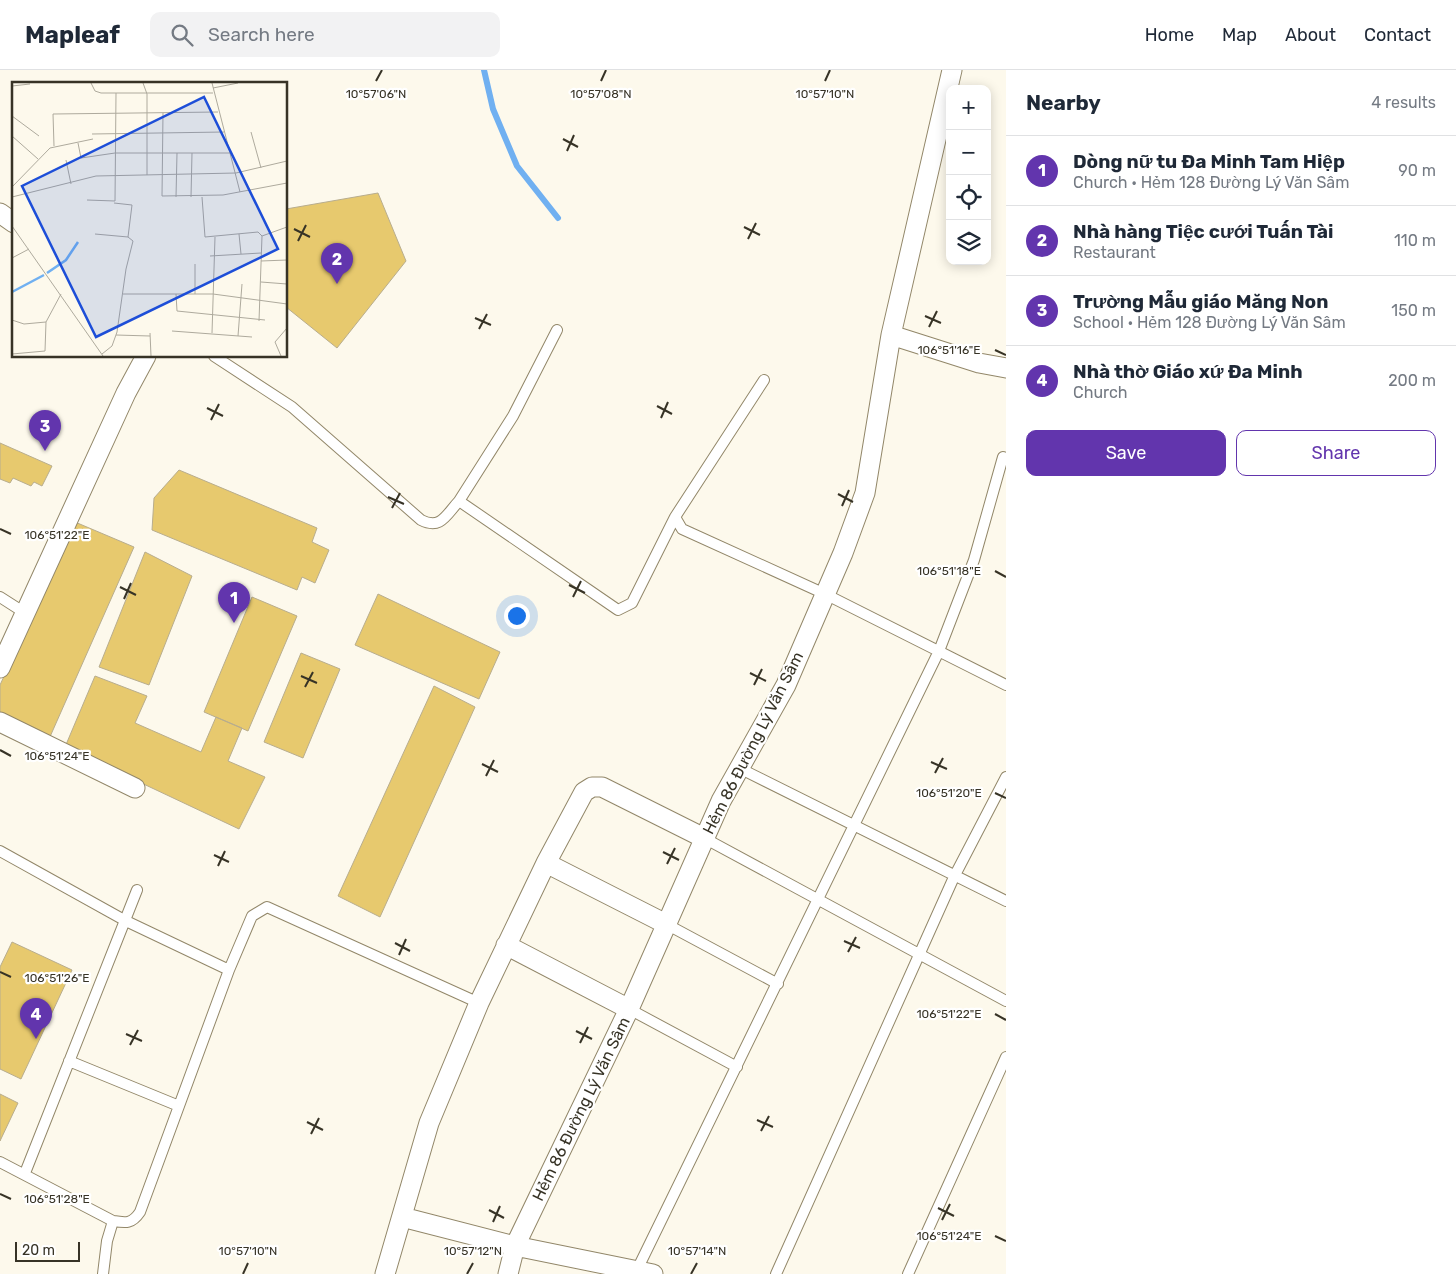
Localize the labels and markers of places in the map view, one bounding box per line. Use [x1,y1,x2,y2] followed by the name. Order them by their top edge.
[321,243,353,284] pin: 2
[29,410,61,451] pin: 3
[218,582,250,623] pin: 1
[20,998,52,1039] pin: 4

